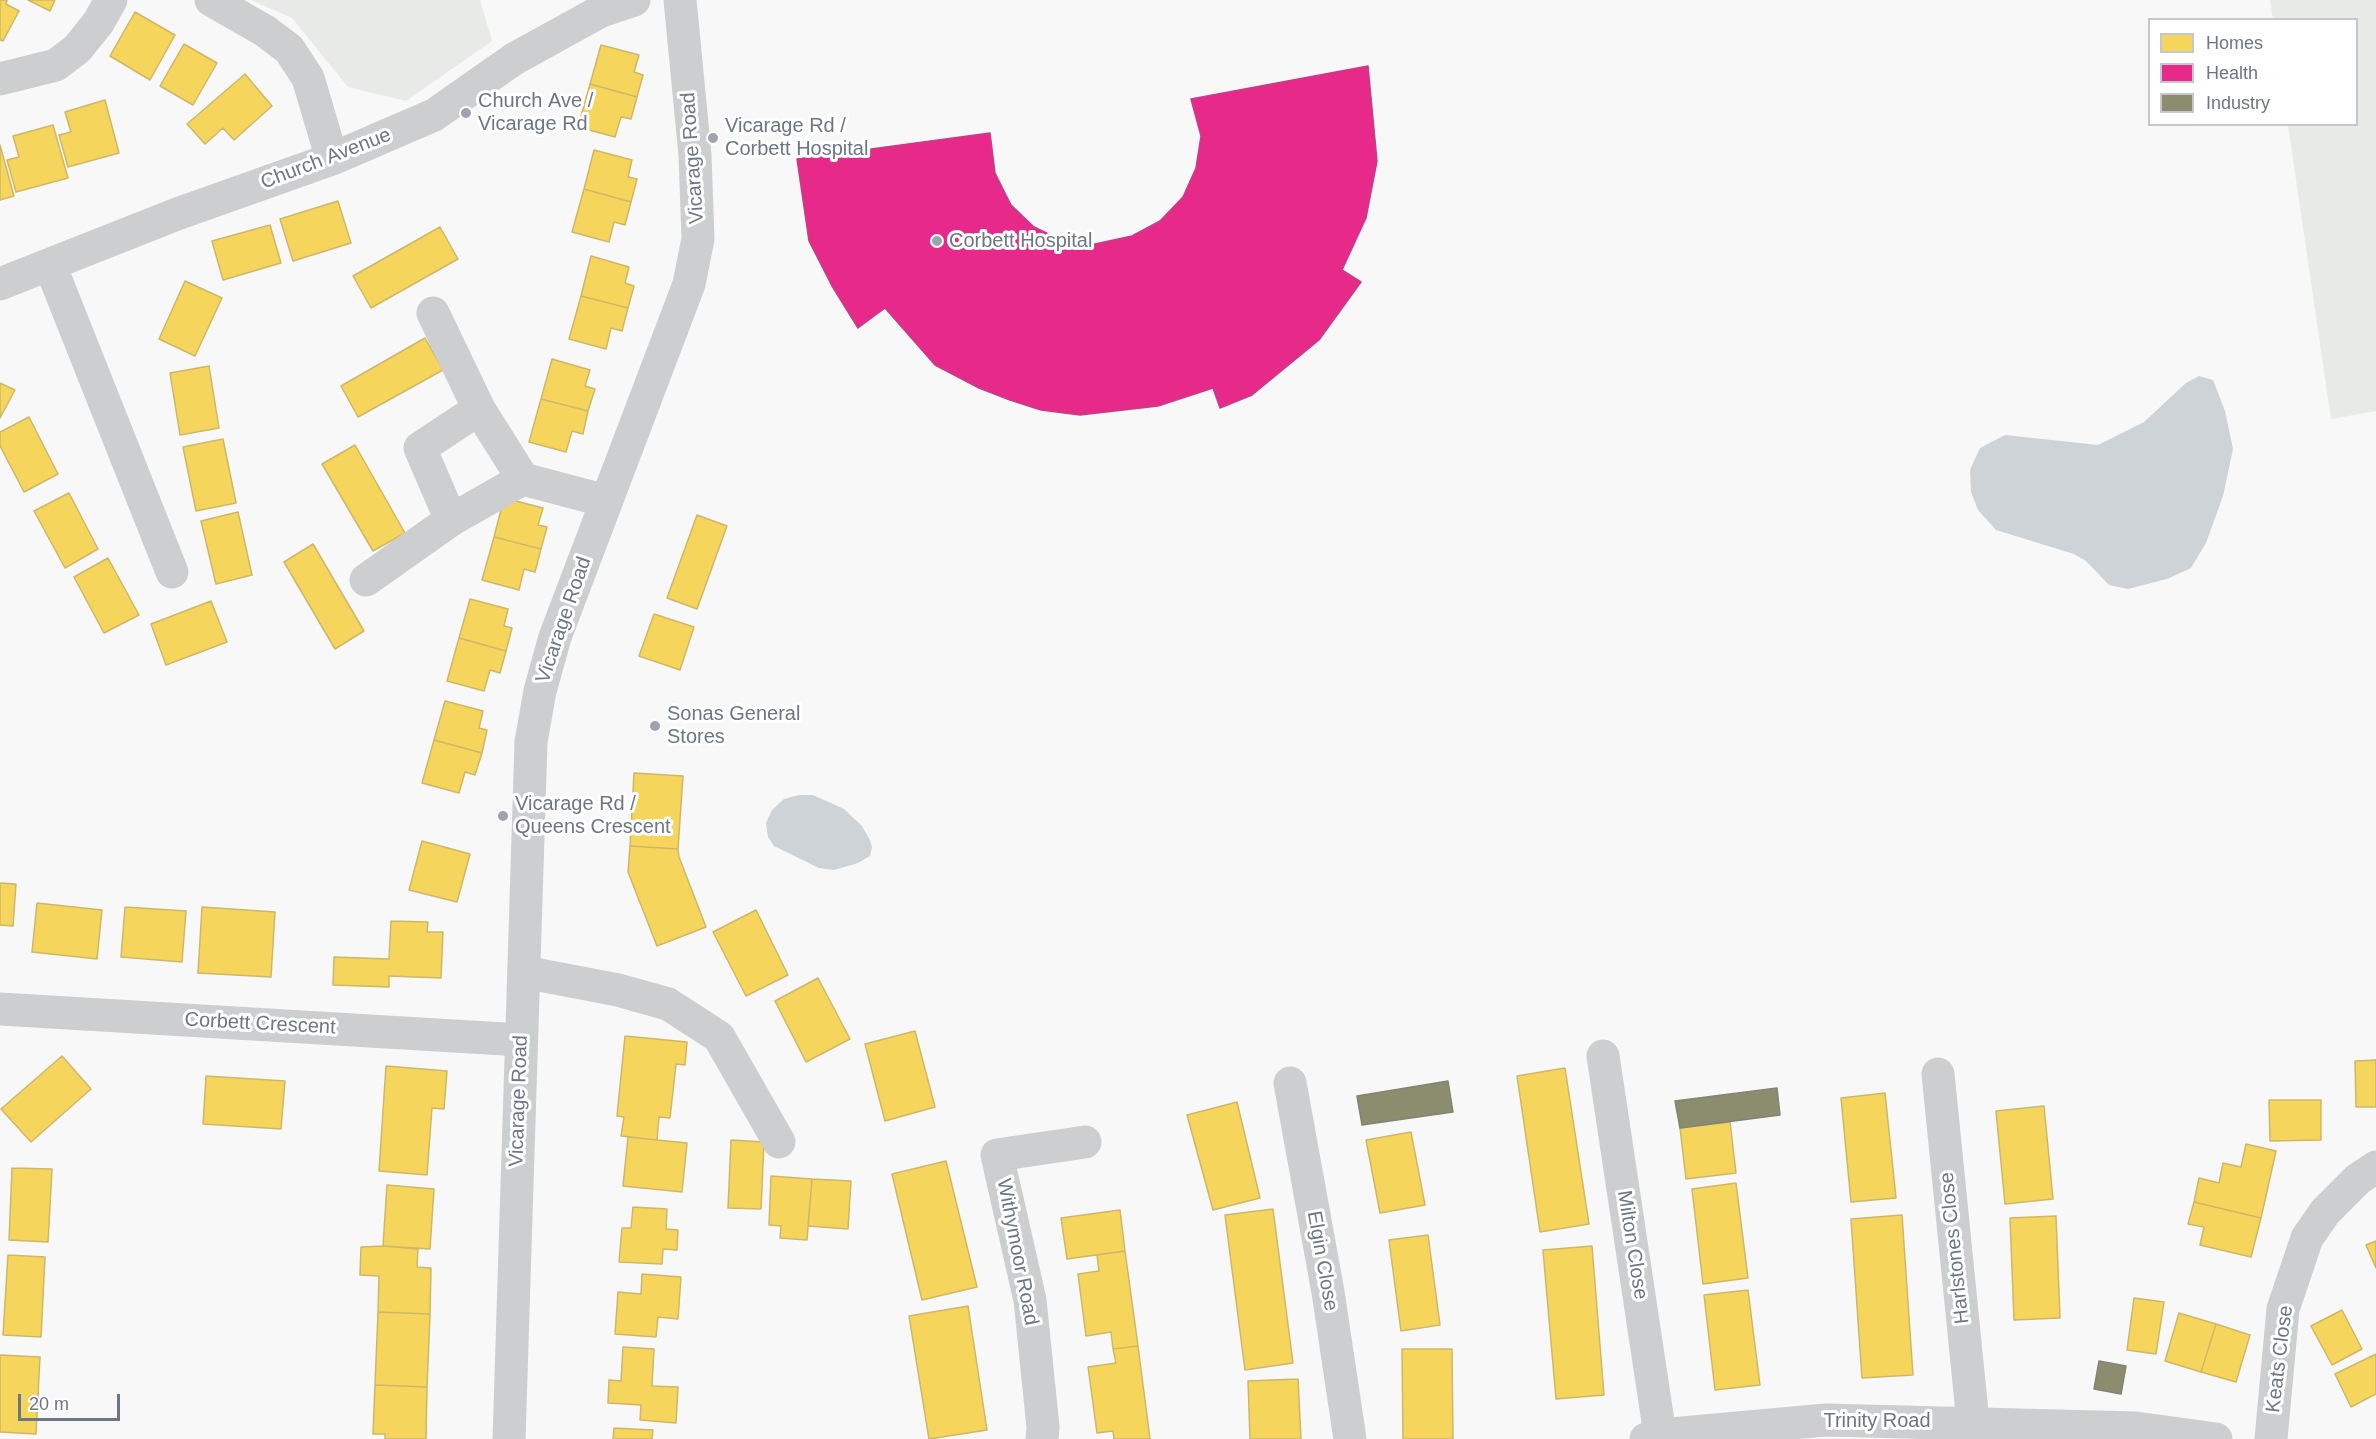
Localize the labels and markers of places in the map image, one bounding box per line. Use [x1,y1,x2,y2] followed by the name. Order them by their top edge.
[478,89,593,136] place label: Church Ave / Vicarage Rd
[459,106,473,120] marker: Church Ave / Vicarage Rd
[725,114,868,161] place label: Vicarage Rd / Corbett Hospital
[706,131,720,145] marker: Vicarage Rd / Corbett Hospital
[949,229,1092,253] place label: Corbett Hospital
[930,234,944,248] marker: Corbett Hospital
[667,702,800,749] place label: Sonas General Stores
[648,719,662,733] marker: Sonas General Stores
[515,792,671,839] place label: Vicarage Rd / Queens Crescent
[496,809,510,823] marker: Vicarage Rd / Queens Crescent

